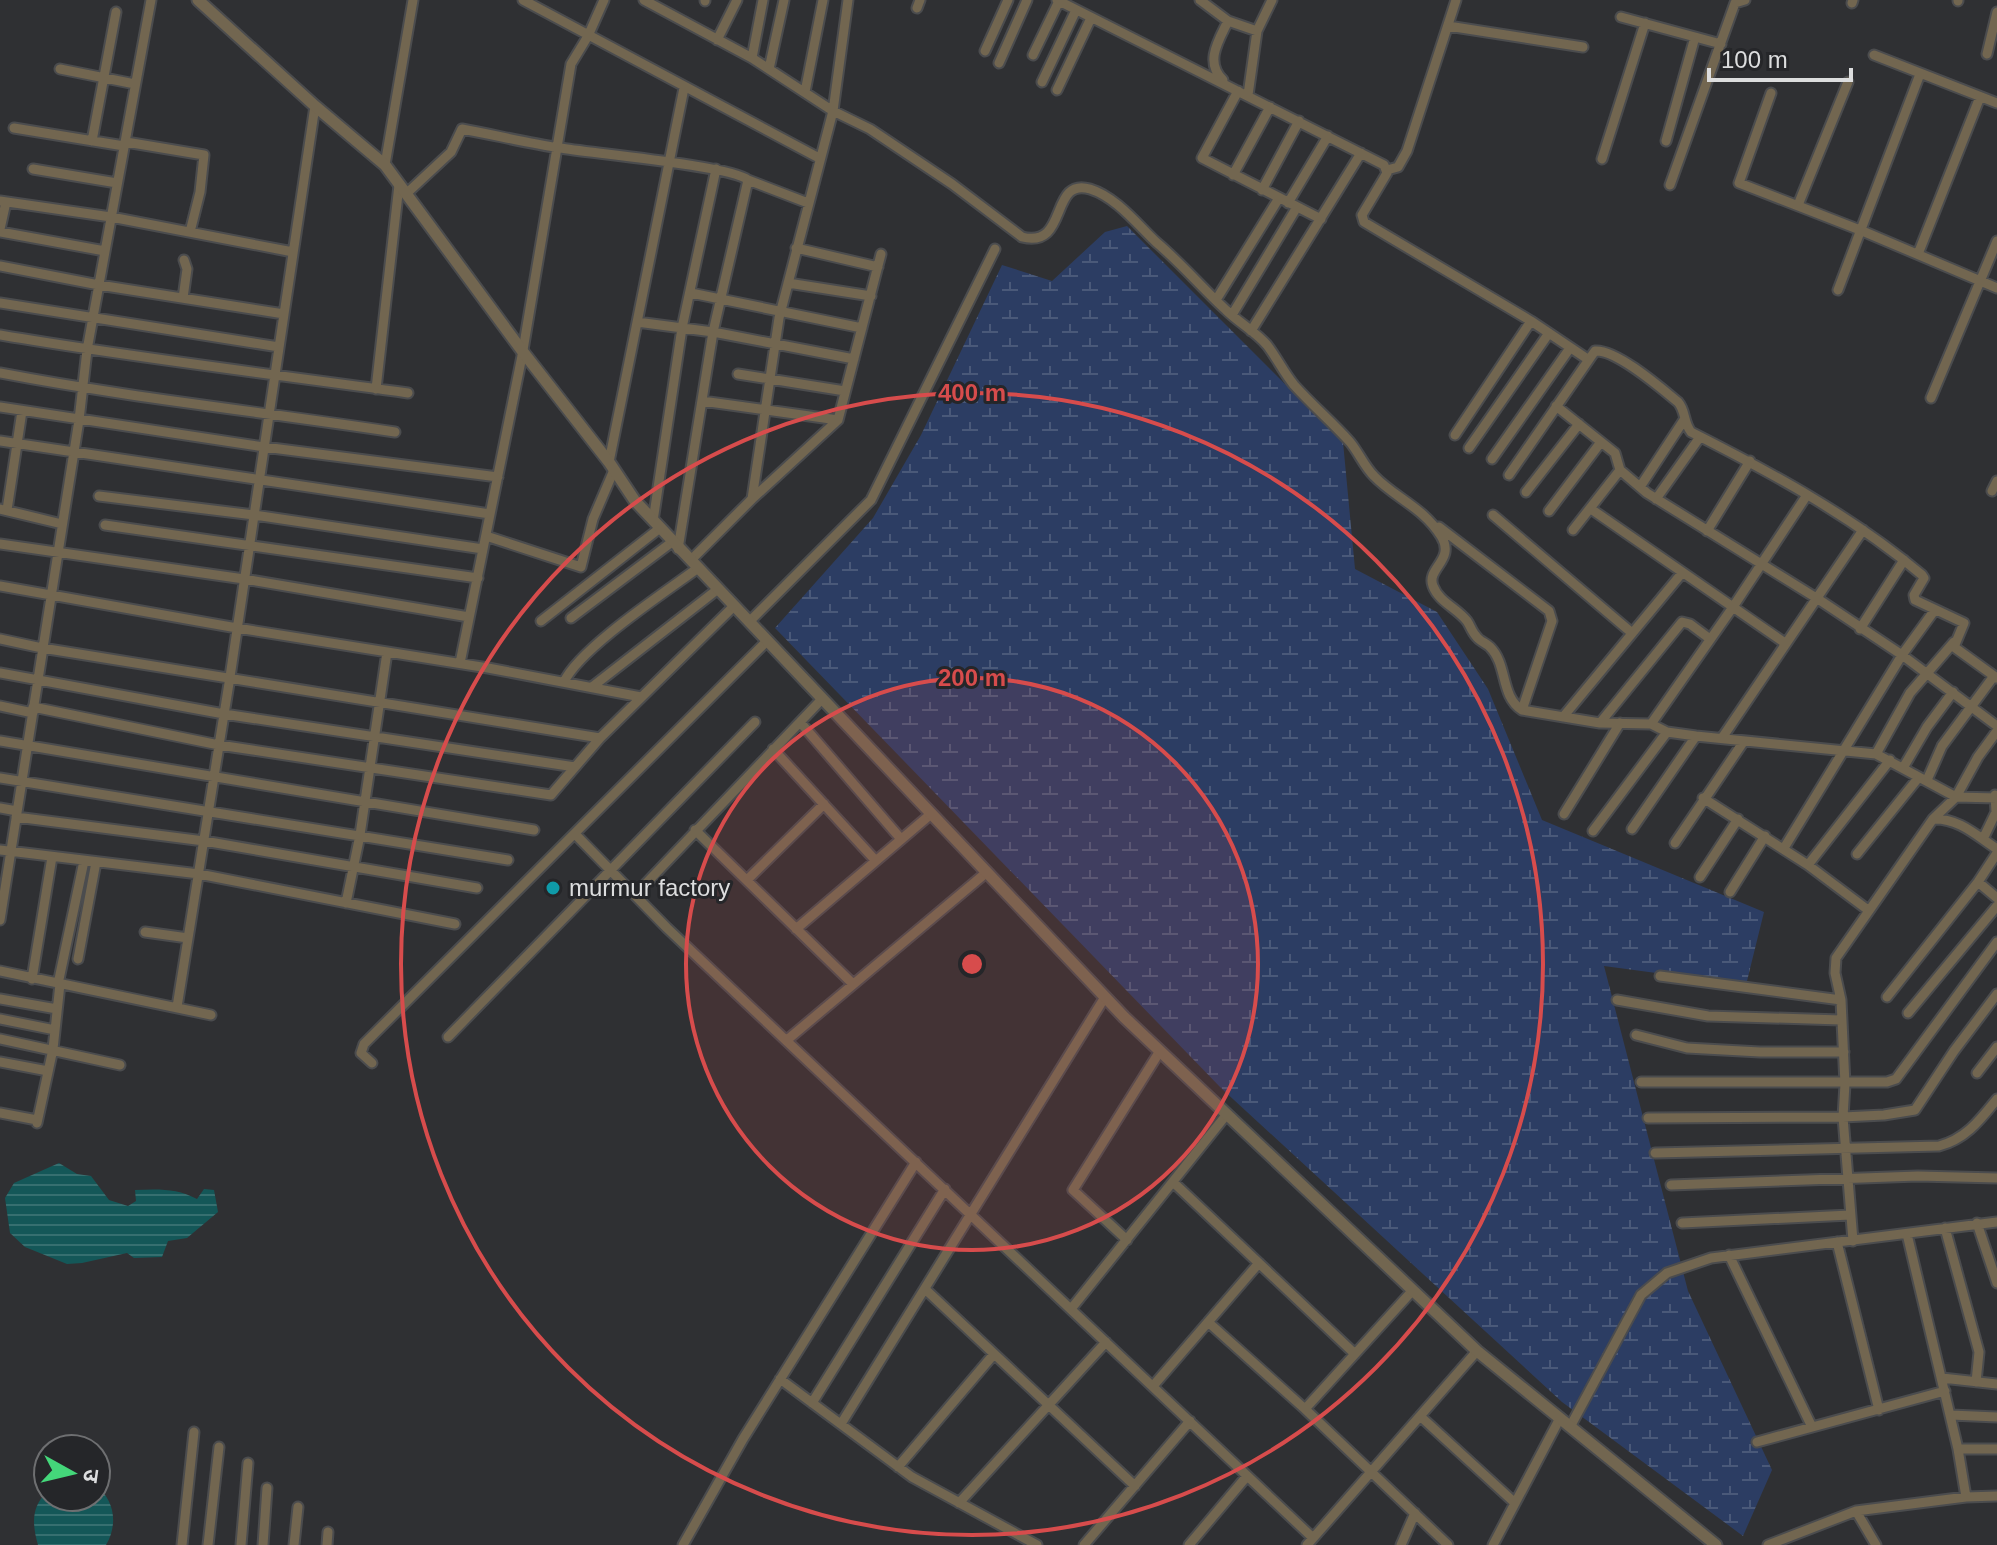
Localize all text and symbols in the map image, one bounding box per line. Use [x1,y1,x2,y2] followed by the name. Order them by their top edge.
[1709,32,1851,82] scale bar
[1721,46,1788,73] text: 100 m
[938,379,1006,406] text: 400 m
[938,664,1006,691] text: 200 m
[569,874,730,901] place label: murmur factory
[544,879,562,897] marker: murmur factory
[958,950,986,978] centre of rings
[32,1433,112,1513] north arrow
[78,1468,105,1485] text: उ

